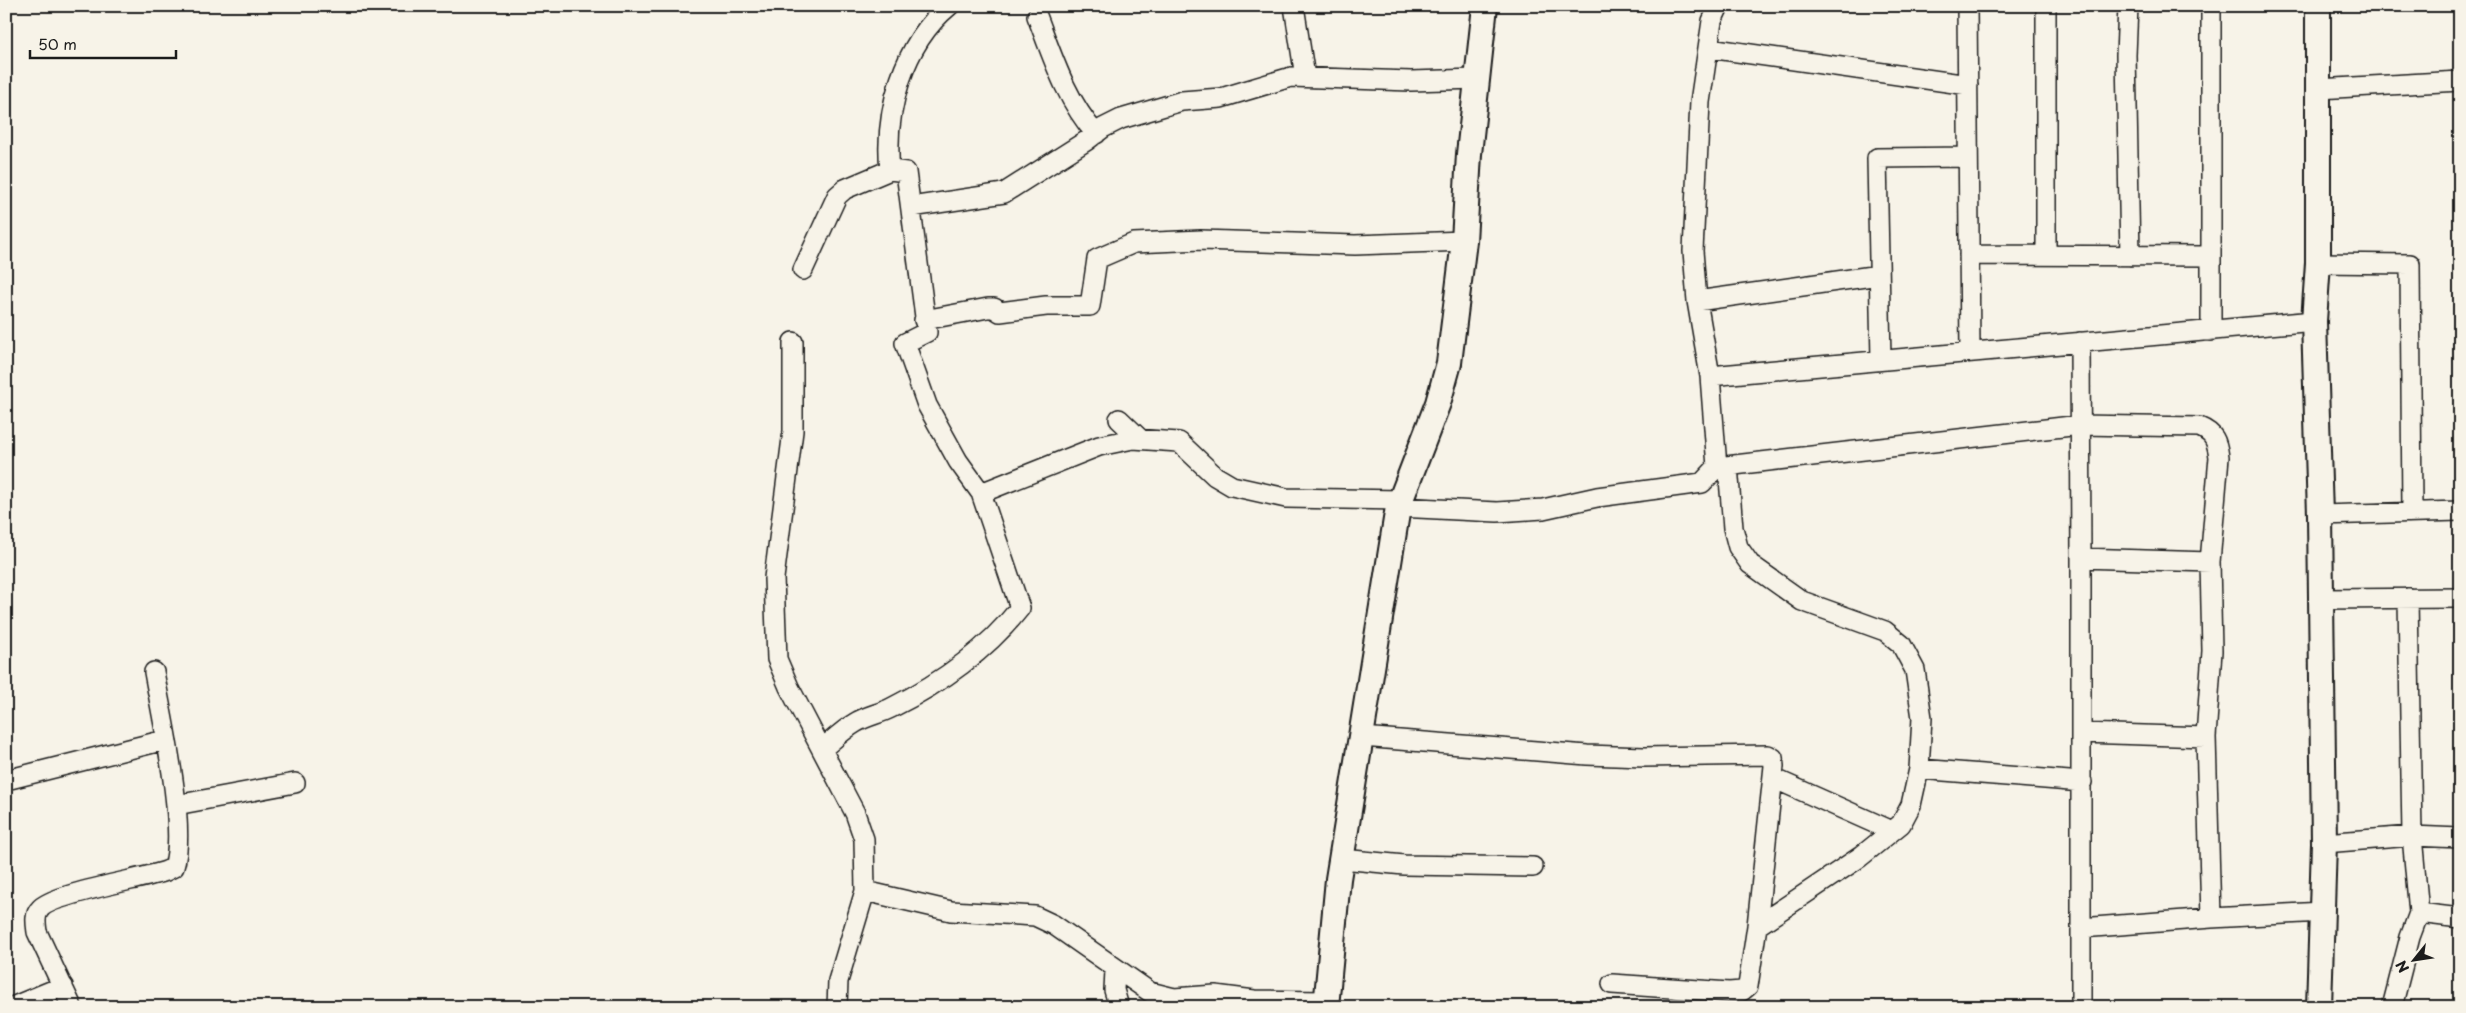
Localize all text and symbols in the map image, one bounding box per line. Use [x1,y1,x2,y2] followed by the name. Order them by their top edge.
[30,28,176,60] scale bar
[38,32,77,55] text: 50 m
[2388,936,2438,986] north arrow
[2390,957,2414,977] text: N

